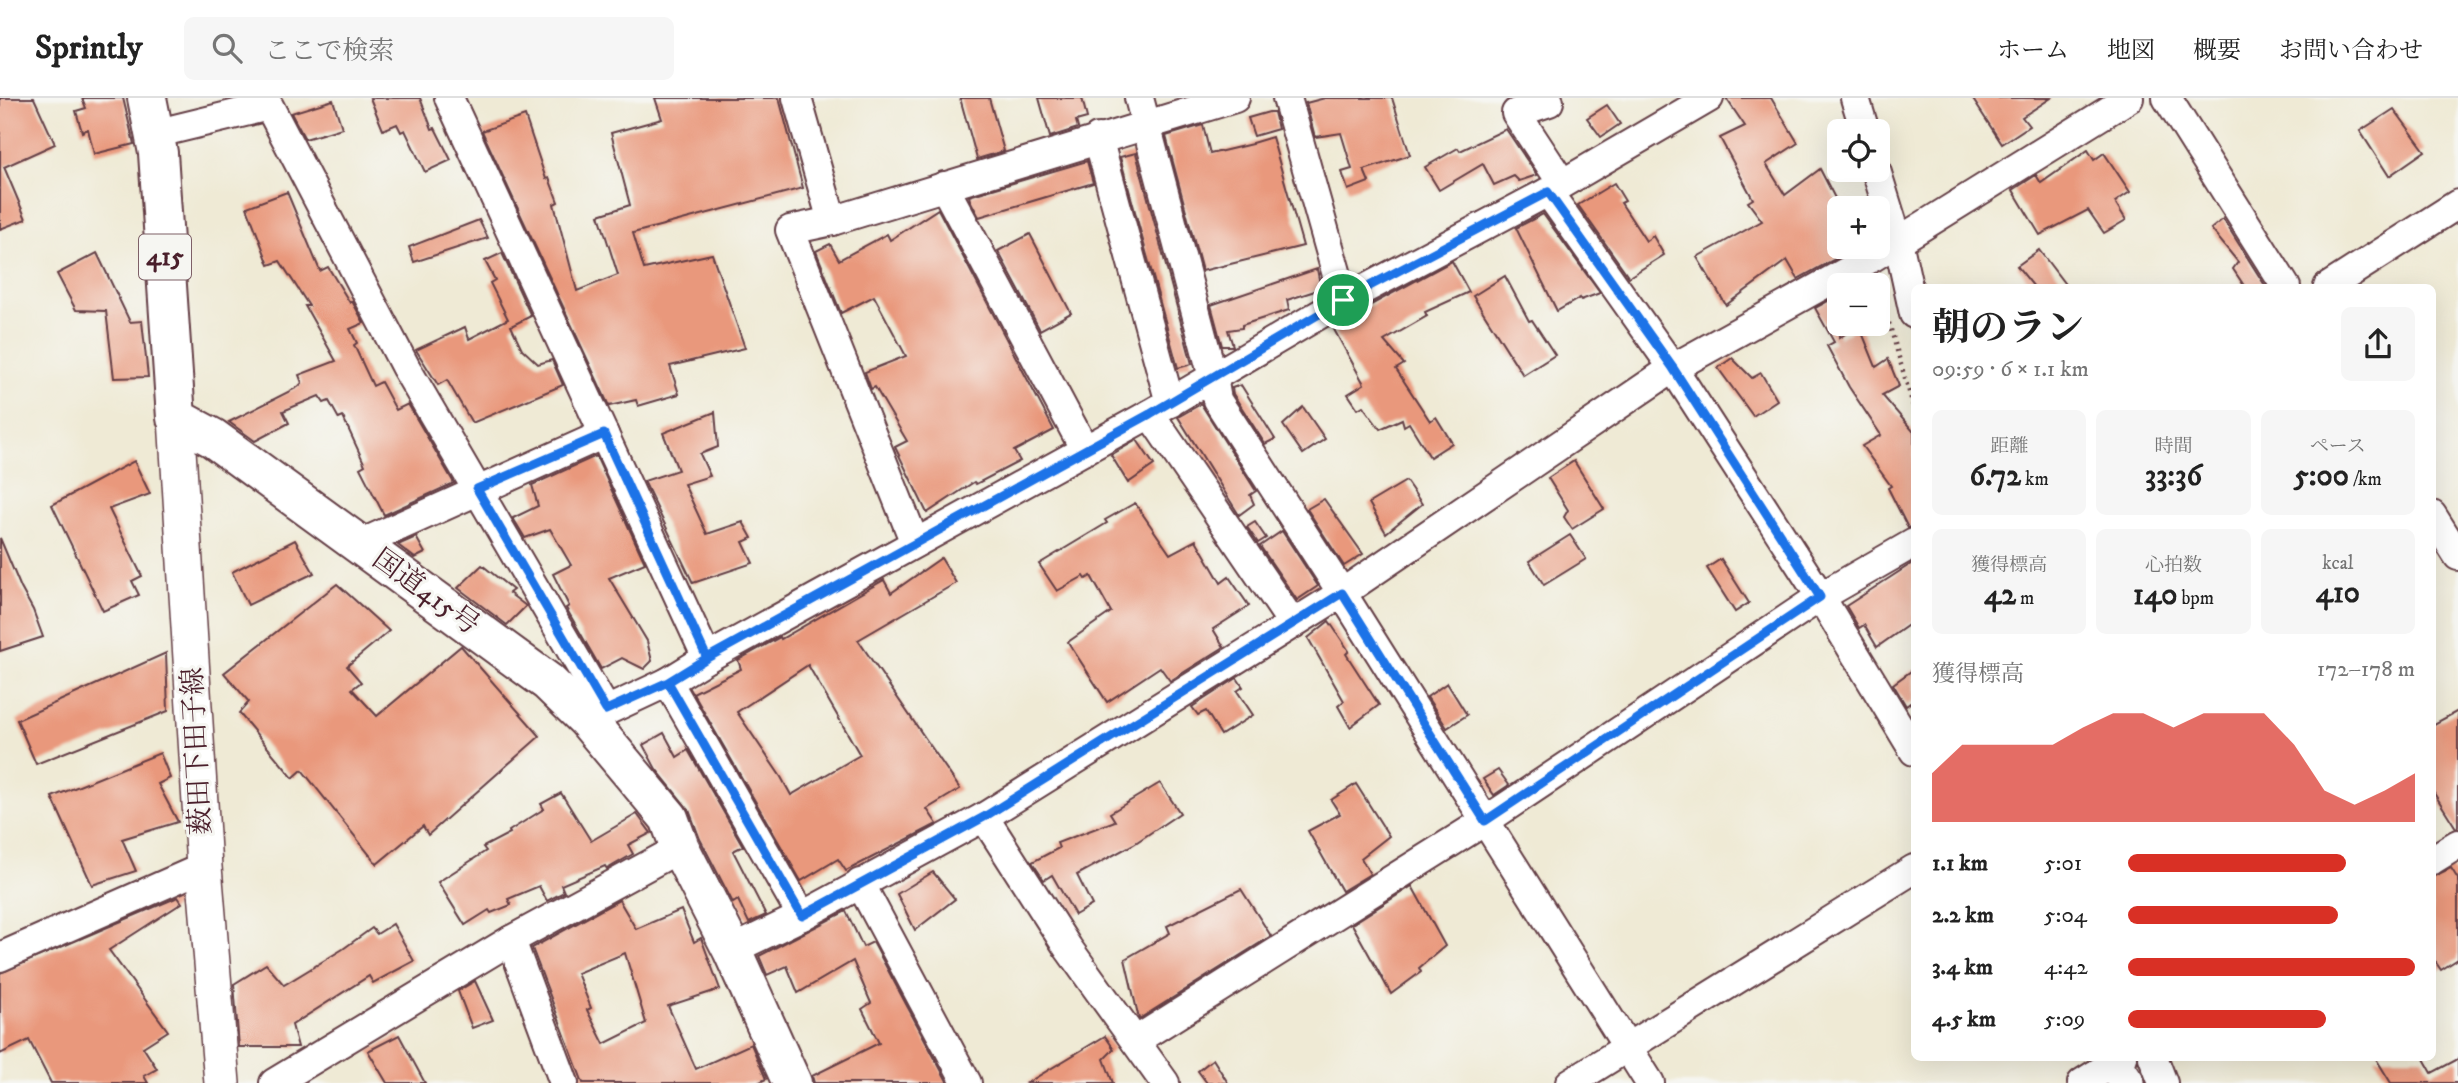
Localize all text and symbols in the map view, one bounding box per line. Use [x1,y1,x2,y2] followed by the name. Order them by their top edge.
[184,17,674,80] search box
[35,28,142,69] text: Sprintly
[208,29,246,67] icon: search
[264,35,394,68] text: ここで検索
[1997,36,2069,66] text: ホーム
[2107,36,2155,66] text: 地図
[2193,36,2241,66] text: 概要
[2279,36,2423,66] text: お問い合わせ
[1827,119,1890,336] map controls
[1827,119,1890,182] button: locate
[1827,196,1890,259] button: +
[139,234,191,280] road number: 415
[1313,270,1373,330] pin
[1827,273,1890,336] button: −
[1324,281,1362,319] icon: arrive
[1932,305,2084,353] text: 朝のラン
[2341,307,2415,381] button: share
[1932,355,2089,384] text: 09:59 · 6 × 1.1 km
[1990,435,2028,458] text: 距離
[2154,435,2193,458] text: 時間
[2310,435,2366,458] text: ペース
[1970,458,2021,495] text: 6.72
[2145,458,2202,495] text: 33:36
[2294,458,2349,495] text: 5:00
[2021,468,2049,491] text: km
[2349,468,2382,491] text: /km
[365,541,487,643] street label: 国道415号
[2322,552,2353,575] text: kcal
[1971,554,2047,577] text: 獲得標高
[2145,554,2202,577] text: 心拍数
[2316,575,2360,612] text: 410
[1984,577,2016,614] text: 42
[2133,577,2177,614] text: 140
[2016,587,2034,610] text: m
[2177,587,2214,610] text: bpm
[2317,655,2415,684] text: 172–178 m
[1932,660,2024,689] text: 獲得標高
[175,666,219,836] street label: 薮田下田子線
[1932,849,1988,878] text: 1.1 km
[2044,849,2082,878] text: 5:01
[1932,901,1994,930] text: 2.2 km
[2044,901,2087,930] text: 5:04
[1932,953,1993,982] text: 3.4 km
[2044,953,2088,982] text: 4:42
[1932,1005,1996,1034] text: 4.5 km
[2044,1005,2085,1034] text: 5:09

